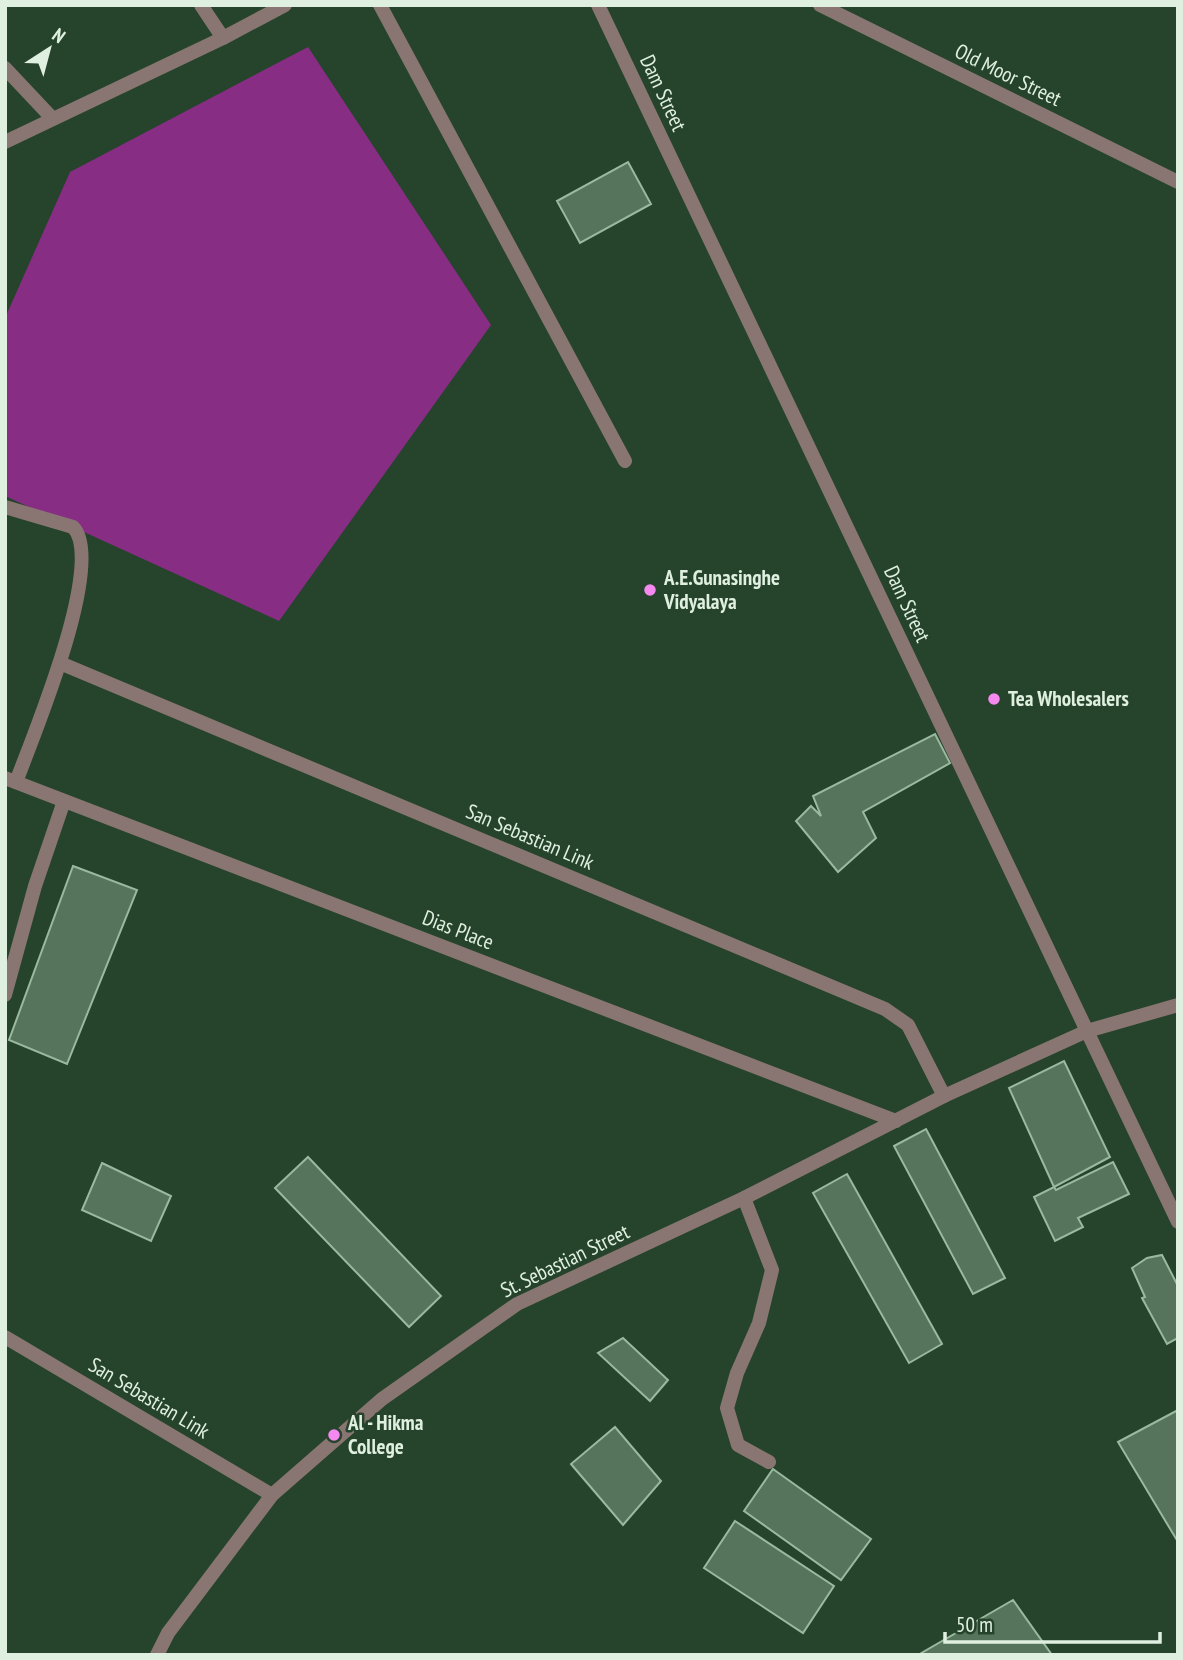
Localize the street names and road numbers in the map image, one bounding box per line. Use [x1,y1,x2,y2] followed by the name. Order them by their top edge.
[951,37,1066,112] street label: Old Moor Street
[634,50,693,135] street label: Dam Street
[878,561,937,646] street label: Dam Street
[462,797,598,876] street label: San Sebastian Link
[419,904,498,955] street label: Dias Place
[496,1218,634,1303] street label: St. Sebastian Street
[84,1351,215,1444] street label: San Sebastian Link

